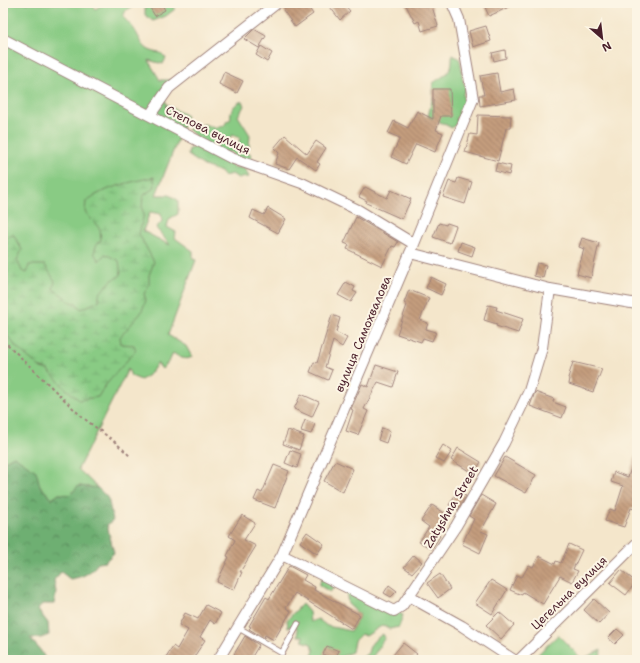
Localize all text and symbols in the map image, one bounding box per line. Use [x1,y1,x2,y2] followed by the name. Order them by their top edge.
[582,18,622,58] north arrow
[599,38,614,55] text: N
[163,102,253,158] street label: Степова вулиця
[331,273,395,395] street label: вулиця Самохвалова
[420,463,482,551] street label: Zatyshna Street
[528,553,610,633] street label: Цегельна вулиця

